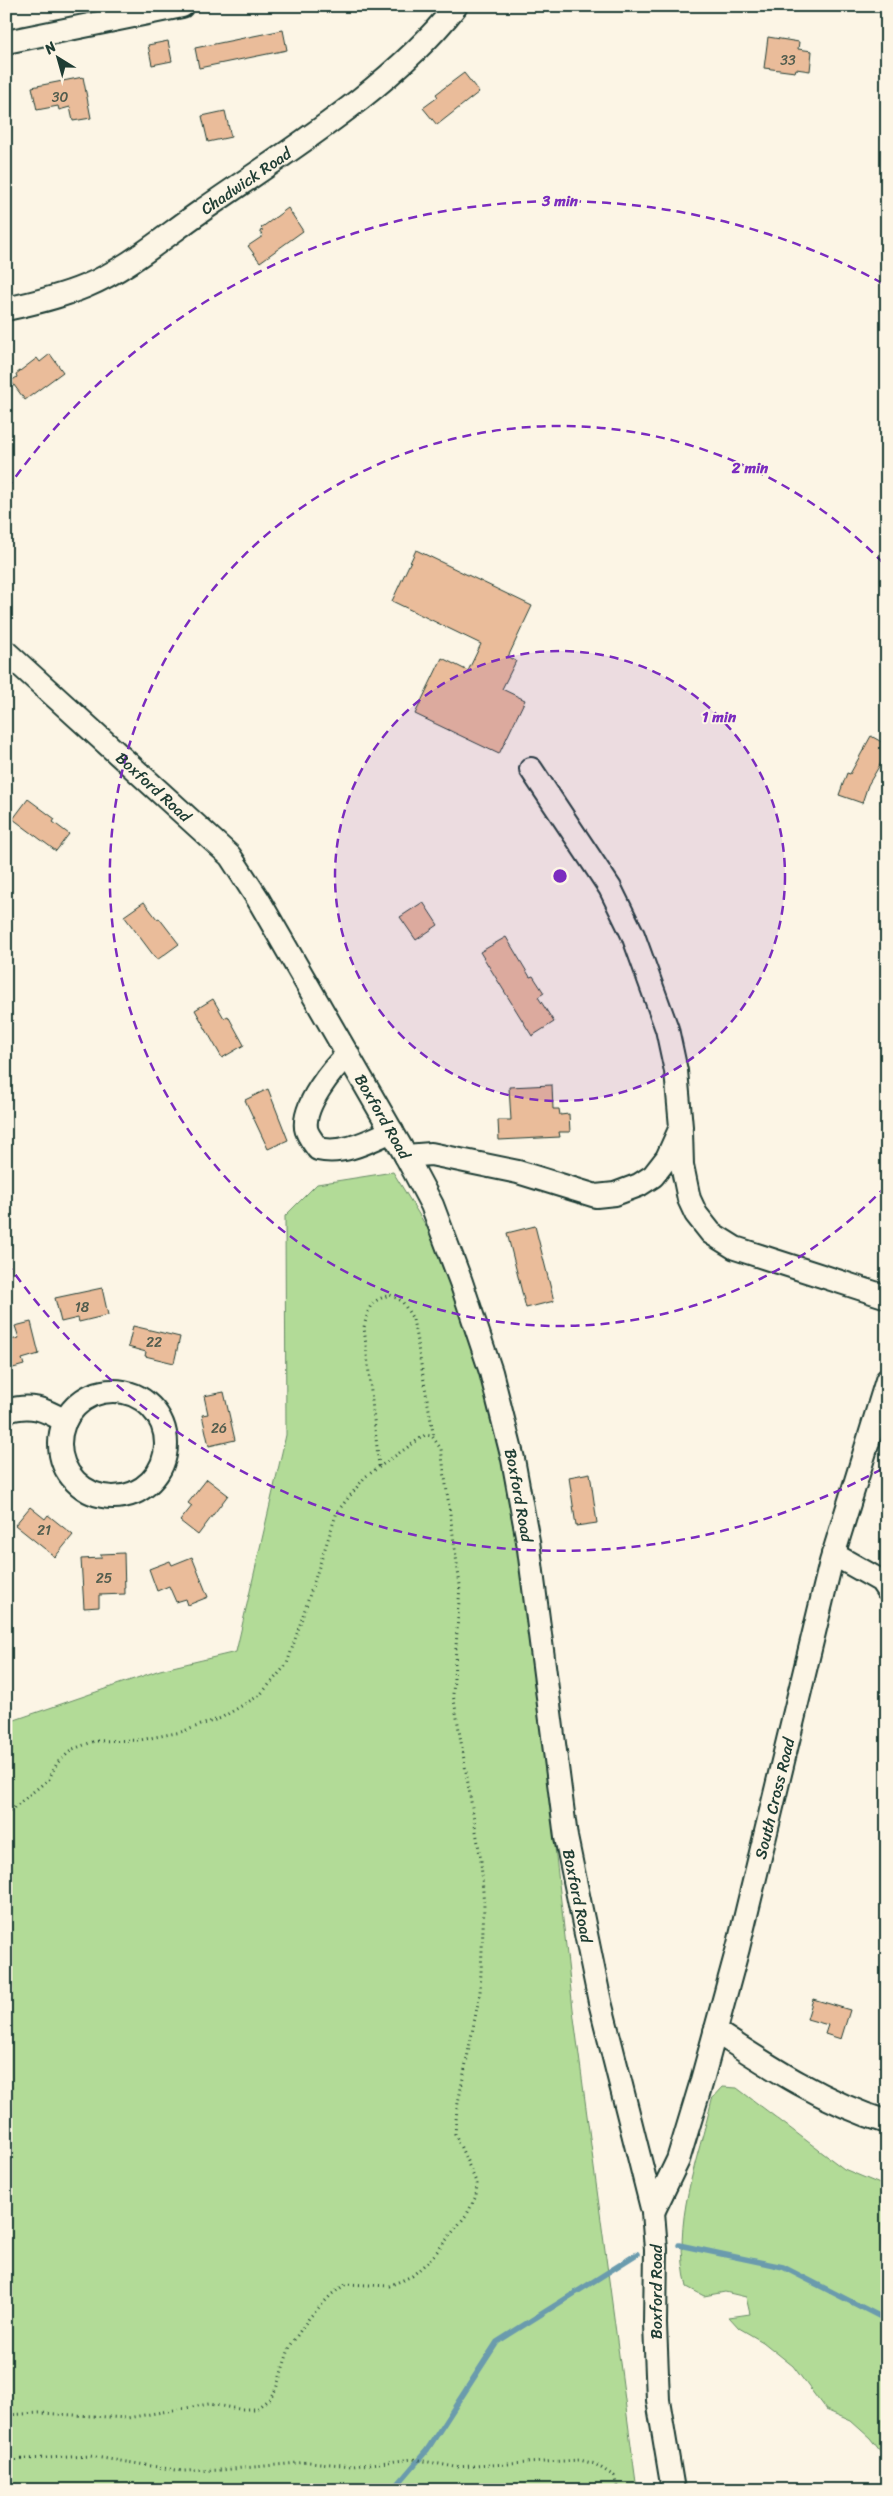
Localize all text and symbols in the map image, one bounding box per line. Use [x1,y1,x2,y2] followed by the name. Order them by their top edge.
[32,32,82,82] north arrow
[38,35,62,62] text: N
[780,48,796,73] house number: 33
[52,85,68,110] house number: 30
[194,138,299,222] street label: Chadwick Road
[541,188,579,214] text: 3 min
[731,455,769,481] text: 2 min
[702,704,737,730] text: 1 min
[109,744,200,830] street label: Boxford Road
[551,867,569,885] centre of rings
[347,1068,420,1166] street label: Boxford Road
[75,1295,90,1320] house number: 18
[146,1330,162,1355] house number: 22
[211,1416,227,1441] house number: 26
[496,1445,543,1546] street label: Boxford Road
[37,1518,51,1543] house number: 21
[96,1566,113,1591] house number: 25
[745,1733,803,1862] street label: South Cross Road
[554,1846,602,1947] street label: Boxford Road
[642,2243,671,2339] street label: Boxford Road

